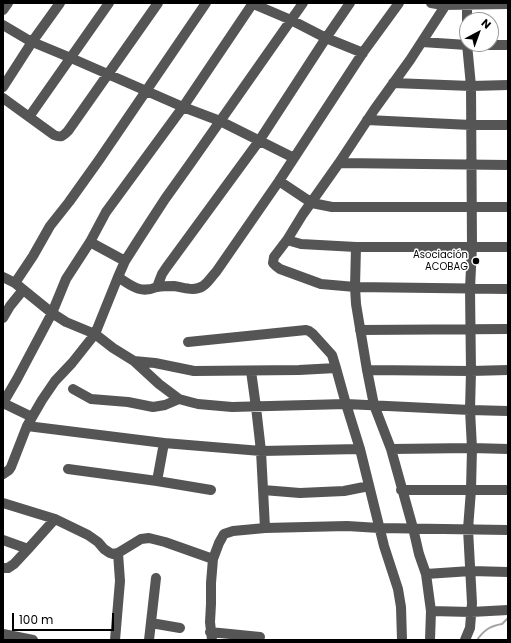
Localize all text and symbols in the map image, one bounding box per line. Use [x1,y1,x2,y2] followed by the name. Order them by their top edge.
[459,12,499,52] north arrow
[478,15,495,32] text: N
[413,249,468,272] place label: Asociación ACOBAG
[471,256,481,266] marker: Asociación ACOBAG
[14,605,116,631] scale bar
[19,611,53,628] text: 100 m

